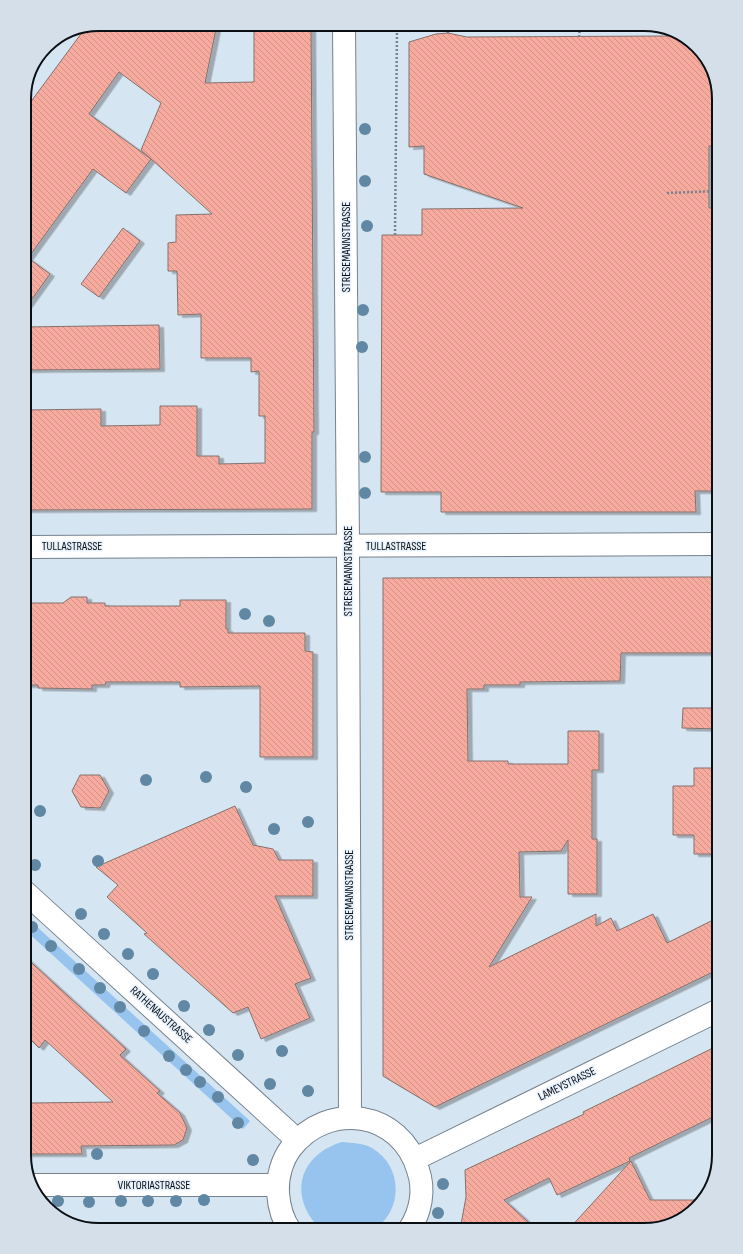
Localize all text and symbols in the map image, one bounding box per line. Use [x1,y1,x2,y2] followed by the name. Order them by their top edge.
[339,202,354,292] street label: STRESEMANNSTRASSE
[341,526,356,616] street label: STRESEMANNSTRASSE
[42,539,102,554] street label: TULLASTRASSE
[366,539,426,554] street label: TULLASTRASSE
[342,850,357,940] street label: STRESEMANNSTRASSE
[127,983,195,1047] street label: RATHENAUSTRASSE
[536,1064,598,1104] street label: LAMEYSTRASSE
[118,1178,190,1193] street label: VIKTORIASTRASSE

